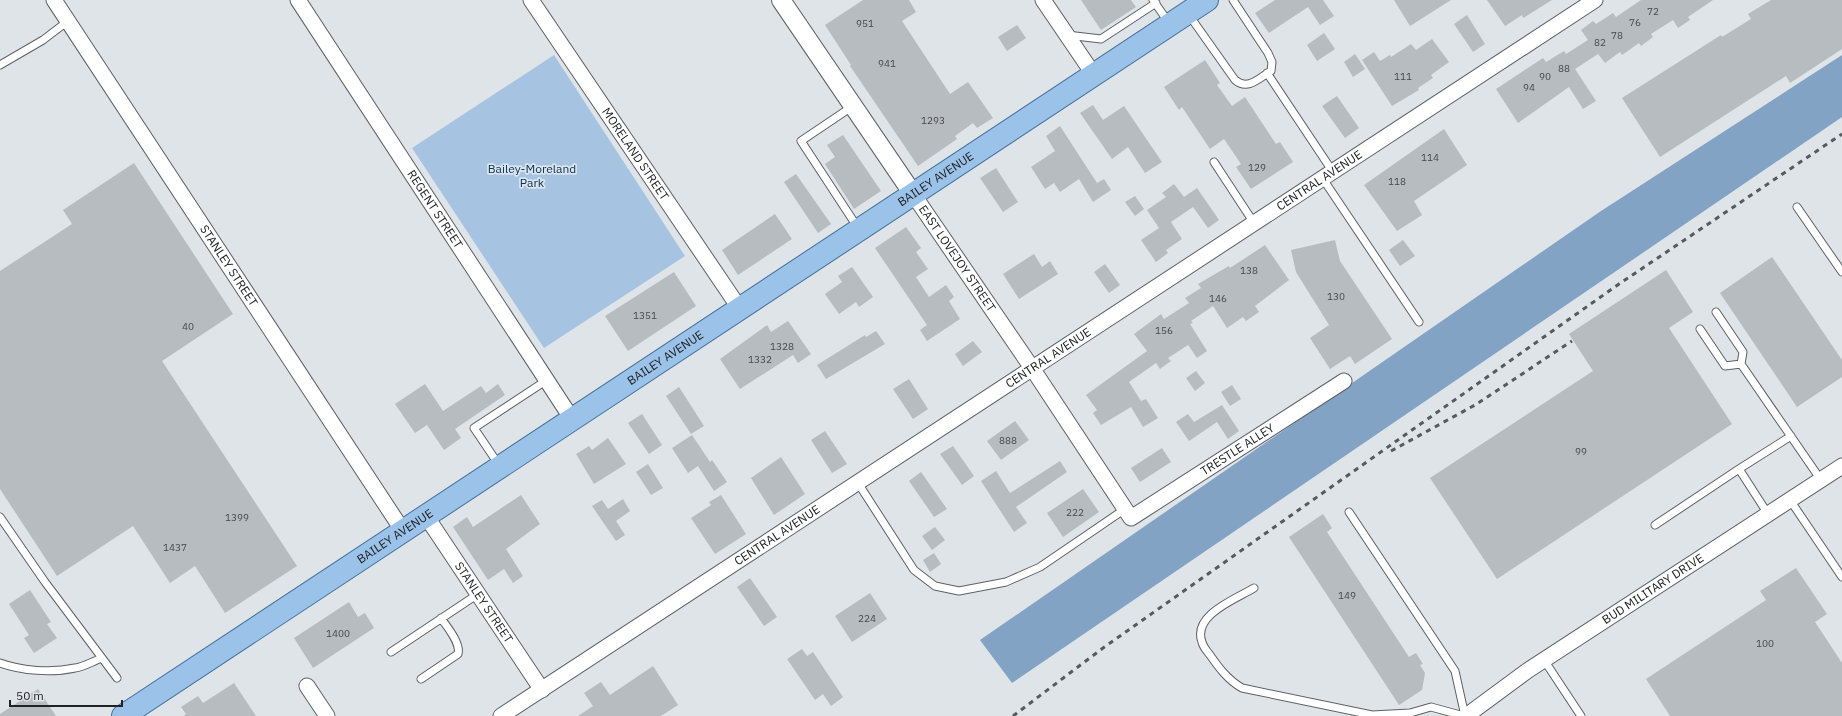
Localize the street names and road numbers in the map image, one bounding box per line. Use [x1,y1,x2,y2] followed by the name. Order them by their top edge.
[599,105,672,203] street label: MORELAND STREET
[1273,147,1365,213] street label: CENTRAL AVENUE
[895,148,976,209] street label: BAILEY AVENUE
[404,167,466,251] street label: REGENT STREET
[916,202,999,314] street label: EAST LOVEJOY STREET
[197,222,261,309] street label: STANLEY STREET
[1002,324,1094,391] street label: CENTRAL AVENUE
[624,327,706,388] street label: BAILEY AVENUE
[1197,420,1277,478] street label: TRESTLE ALLEY
[731,501,822,568] street label: CENTRAL AVENUE
[354,505,436,566] street label: BAILEY AVENUE
[1599,550,1706,627] street label: BUD MILITARY DRIVE
[452,559,517,646] street label: STANLEY STREET

